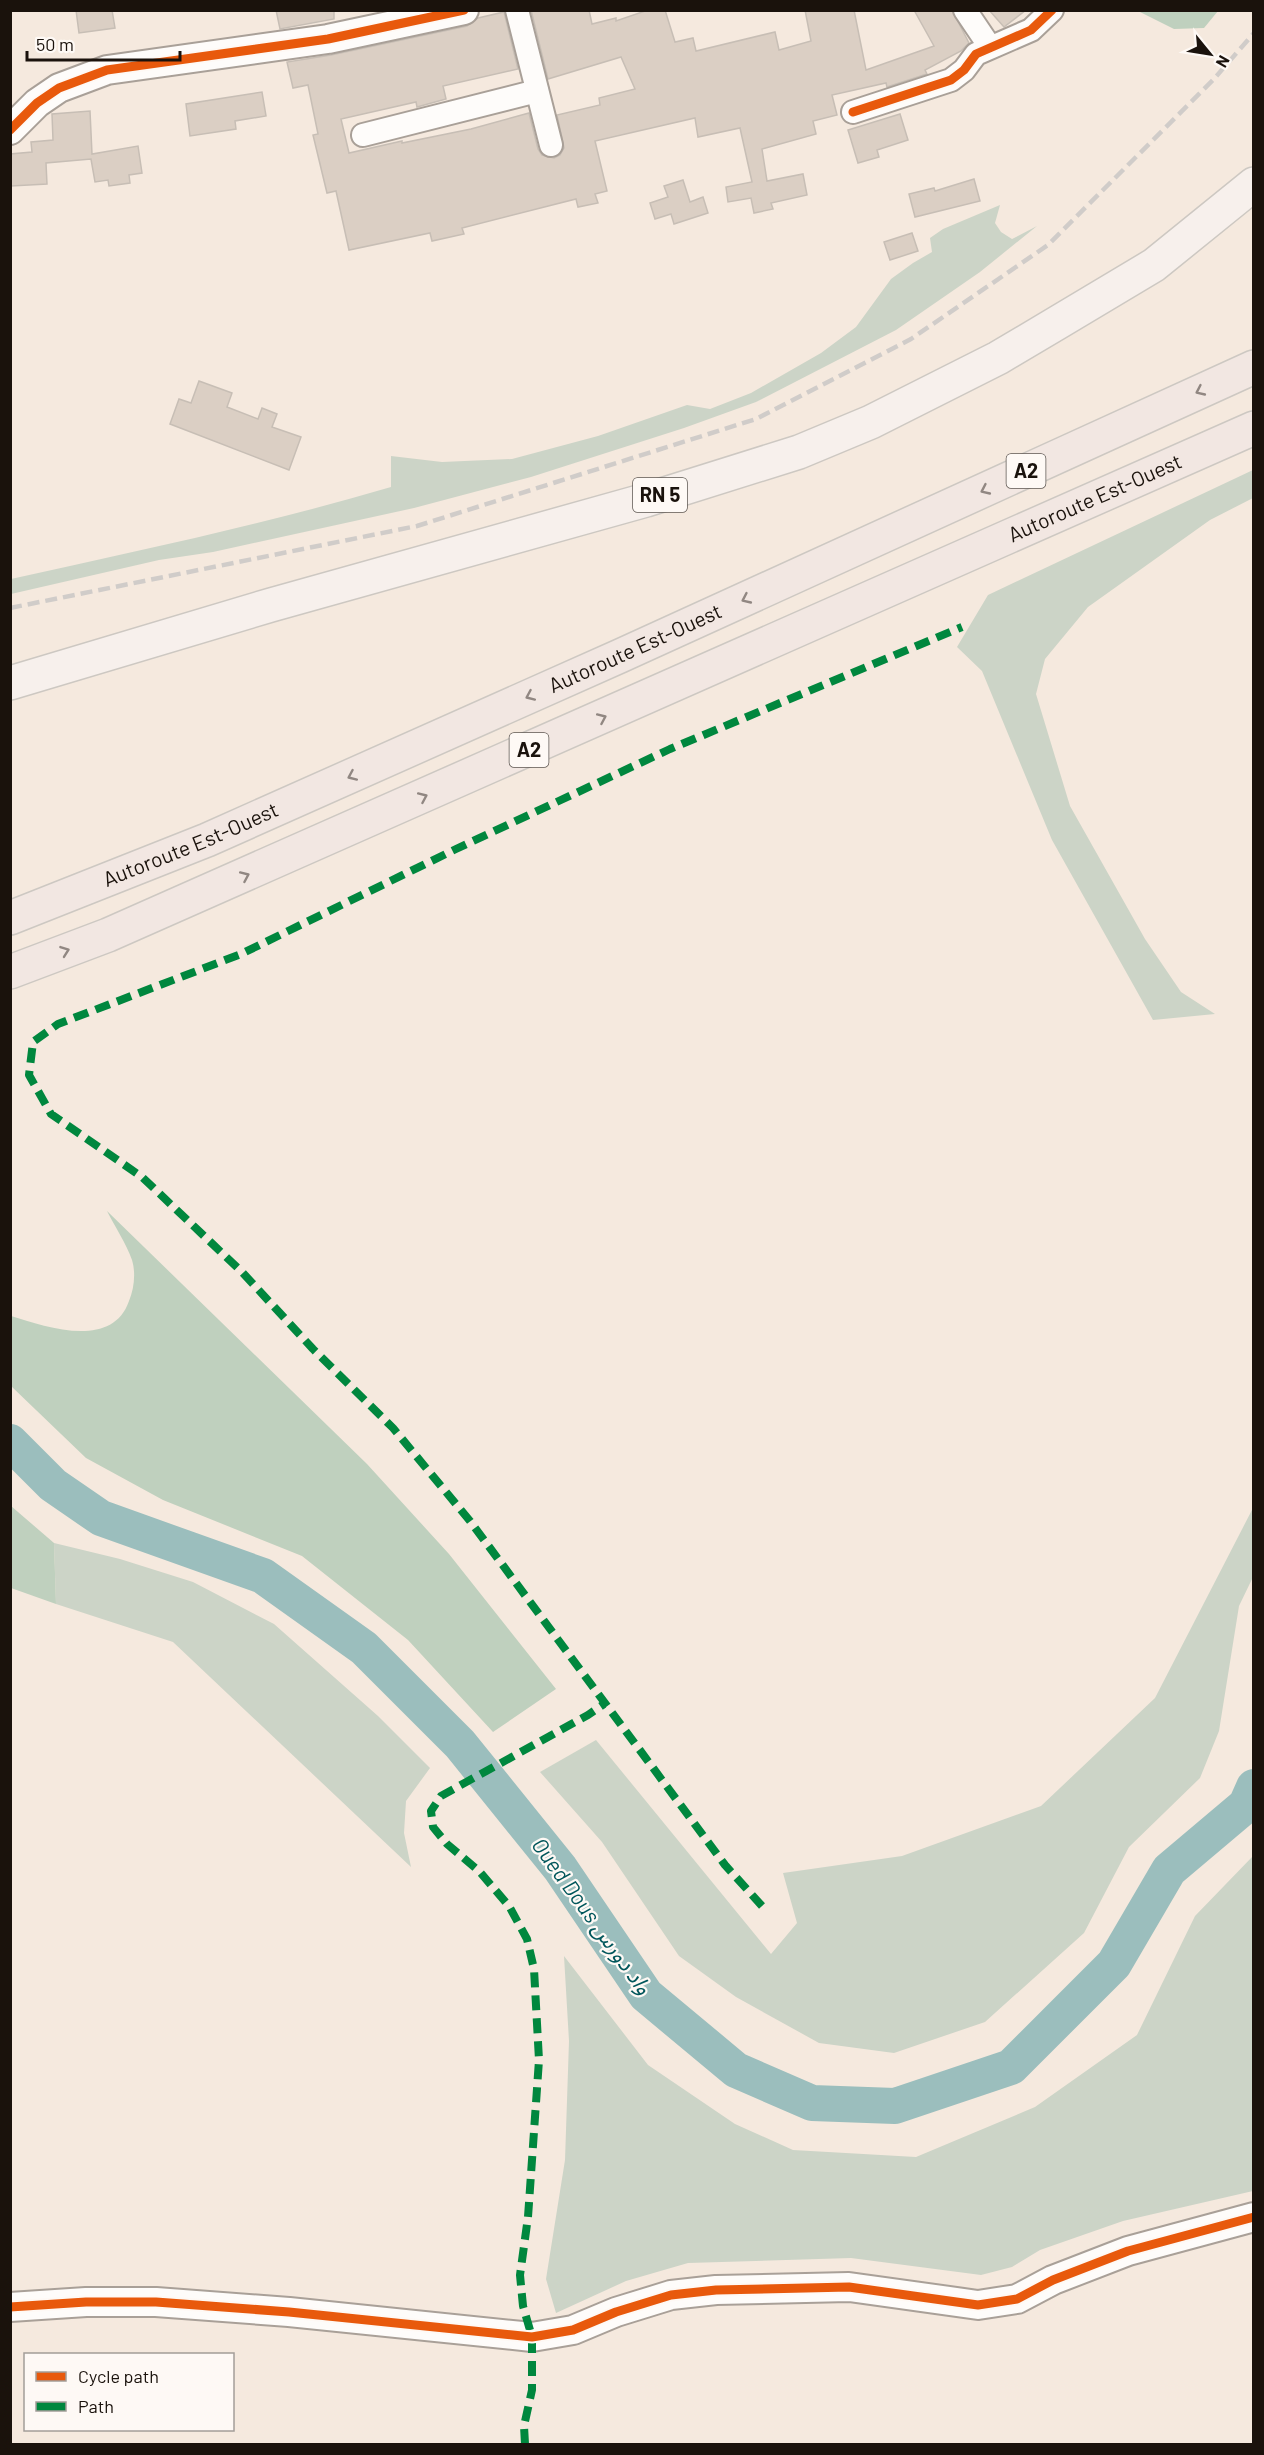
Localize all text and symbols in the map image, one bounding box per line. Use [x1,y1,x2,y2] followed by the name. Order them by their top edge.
[27,24,180,62] scale bar
[1180,24,1240,84] north arrow
[36,33,74,55] text: 50 m
[1213,52,1234,71] text: N
[1196,384,1207,396] one-way arrow
[1004,448,1185,546] street label: Autoroute Est-Ouest
[1006,454,1046,488] road number: A2
[633,478,687,512] road number: RN 5
[980,482,991,494] one-way arrow
[742,591,753,603] one-way arrow
[544,597,725,697] street label: Autoroute Est-Ouest
[525,689,536,701] one-way arrow
[595,713,606,725] one-way arrow
[510,733,548,767] road number: A2
[347,768,358,780] one-way arrow
[417,792,428,804] one-way arrow
[99,796,282,891] street label: Autoroute Est-Ouest
[238,871,249,883] one-way arrow
[59,946,70,959] one-way arrow
[526,1832,658,2000] water label: Oued Dous واد دورس
[24,2353,234,2431] legend
[78,2365,159,2387] text: Cycle path
[78,2395,114,2417] text: Path

